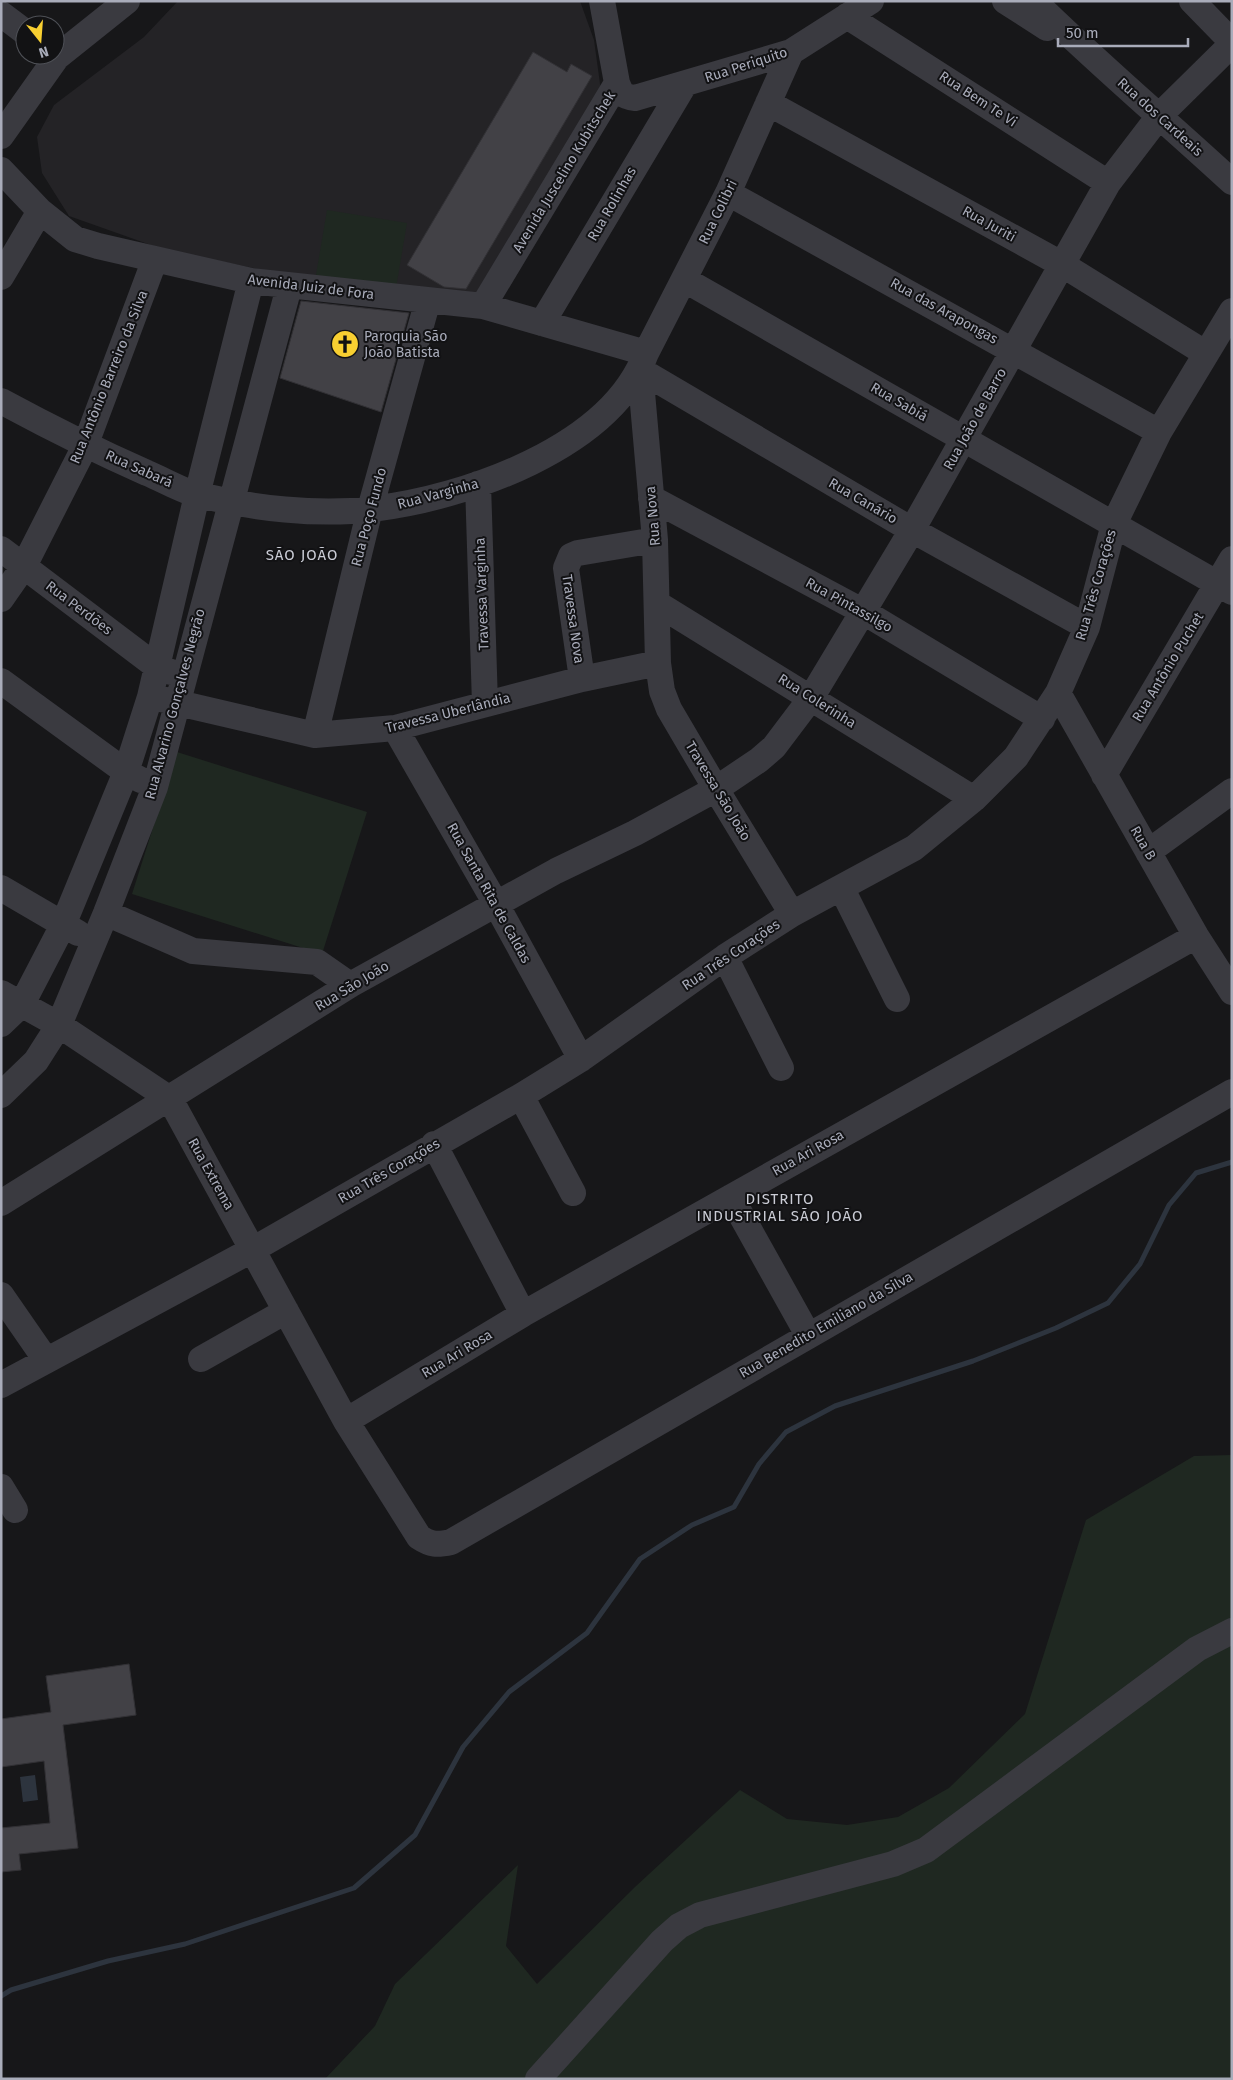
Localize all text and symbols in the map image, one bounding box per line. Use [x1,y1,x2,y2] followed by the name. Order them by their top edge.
[15,15,65,65] north arrow
[1058,15,1188,47] scale bar
[1066,24,1099,42] text: 50 m
[37,42,51,61] text: N
[702,44,790,86] street label: Rua Periquito
[936,68,1020,130] street label: Rua Bem Te Vi
[1114,74,1207,160] street label: Rua dos Cardeais
[509,88,619,256] street label: Avenida Juscelino Kubitschek
[584,163,640,244] street label: Rua Rolinhas
[695,177,741,247] street label: Rua Colibri
[959,202,1019,246] street label: Rua Juriti
[247,271,375,303] street label: Avenida Juiz de Fora
[887,274,1001,348] street label: Rua das Arapongas
[66,288,152,466] street label: Rua Antônio Barreiro da Silva
[364,328,447,361] place label: Paroquia São João Batista
[330,329,360,359] church icon: Paroquia São João Batista
[940,365,1010,473] street label: Rua João de Barro
[867,379,931,425] street label: Rua Sabiá
[103,447,175,491] street label: Rua Sabará
[348,466,390,568] street label: Rua Poço Fundo
[826,474,900,528] street label: Rua Canário
[396,475,480,513] street label: Rua Varginha
[642,485,664,547] street label: Rua Nova
[1072,527,1120,642] street label: Rua Três Corações
[472,537,492,651] street label: Travessa Varginha
[266,546,338,564] district label: SÃO JOÃO
[558,573,588,665] street label: Travessa Nova
[803,574,895,636] street label: Rua Pintassilgo
[42,577,116,639] street label: Rua Perdões
[141,607,209,801] street label: Rua Alvarino Gonçalves Negrão
[1129,608,1208,725] street label: Rua Antônio Puchet
[775,670,859,732] street label: Rua Colerinha
[384,689,512,737] street label: Travessa Uberlândia
[682,738,754,844] street label: Travessa São João
[443,820,535,966] street label: Rua Santa Rita de Caldas
[1127,823,1159,863] street label: Rua B
[679,916,784,994] street label: Rua Três Corações
[312,957,392,1015] street label: Rua São João
[769,1126,847,1180] street label: Rua Ari Rosa
[184,1135,238,1213] street label: Rua Extrema
[335,1135,443,1207] street label: Rua Três Corações
[697,1190,863,1225] district label: DISTRITO INDUSTRIAL SÃO JOÃO
[736,1268,916,1382] street label: Rua Benedito Emiliano da Silva
[419,1326,495,1382] street label: Rua Ari Rosa

